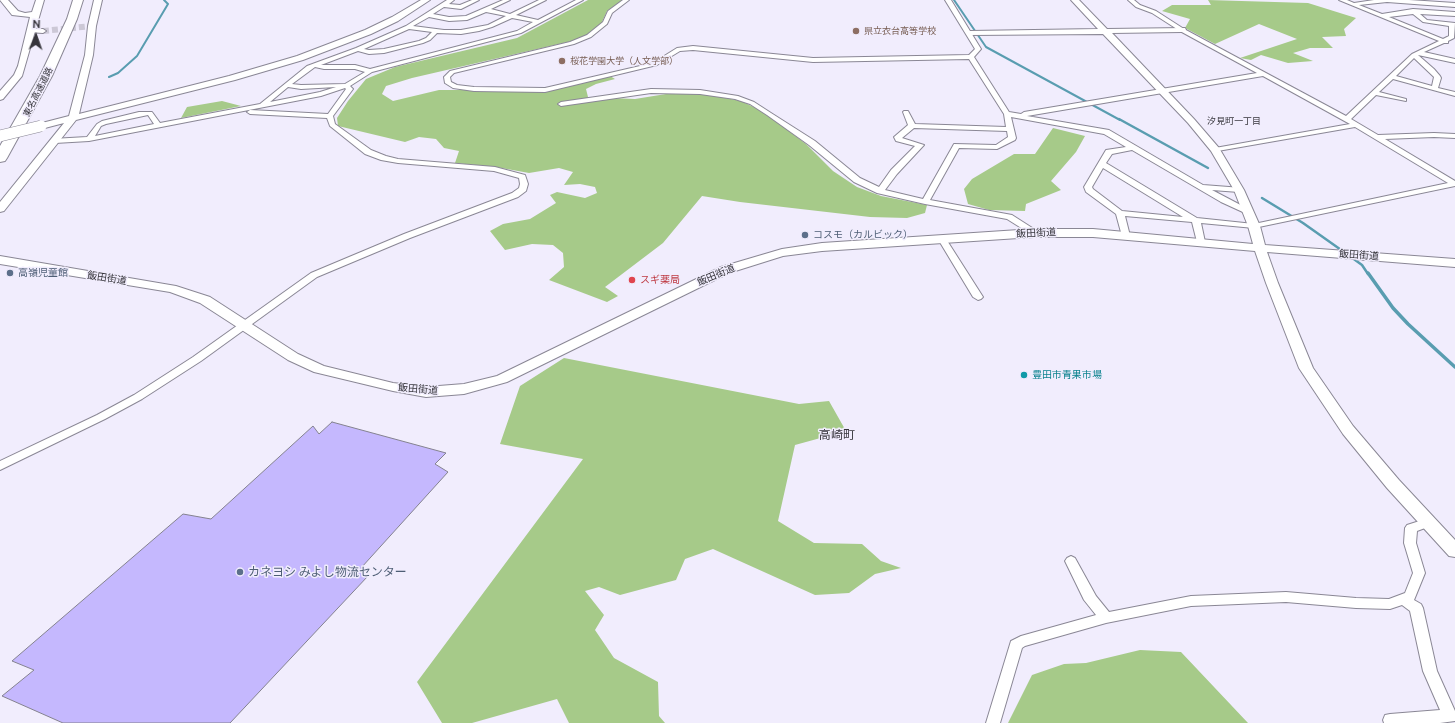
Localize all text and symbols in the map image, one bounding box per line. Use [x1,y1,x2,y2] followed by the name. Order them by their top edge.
[16,16,56,56] north arrow
[32,18,41,30] text: N
[851,26,861,36] marker: 県立衣台高等学校
[864,26,936,36] place label: 県立衣台高等学校
[557,56,567,66] marker: 桜花学園大学（人文学部）
[570,56,678,66] place label: 桜花学園大学（人文学部）
[21,65,55,119] street label: 東名高速道路
[1207,116,1261,126] district label: 汐見町一丁目
[1016,226,1056,240] street label: 飯田街道
[813,229,913,241] place label: コスモ（カルビック）
[800,230,810,240] marker: コスモ（カルビック）
[1339,248,1379,262] street label: 飯田街道
[695,262,737,288] street label: 飯田街道
[18,267,68,279] place label: 高嶺児童館
[5,268,15,278] marker: 高嶺児童館
[86,269,128,287] street label: 飯田街道
[640,274,680,286] place label: スギ薬局
[627,275,637,285] marker: スギ薬局
[1032,369,1102,381] place label: 豊田市青果市場
[1019,370,1029,380] marker: 豊田市青果市場
[398,381,438,397] street label: 飯田街道
[819,428,855,442] district label: 高崎町
[248,565,407,579] place label: カネヨシ みよし物流センター
[235,567,245,577] marker: カネヨシ みよし物流センター

